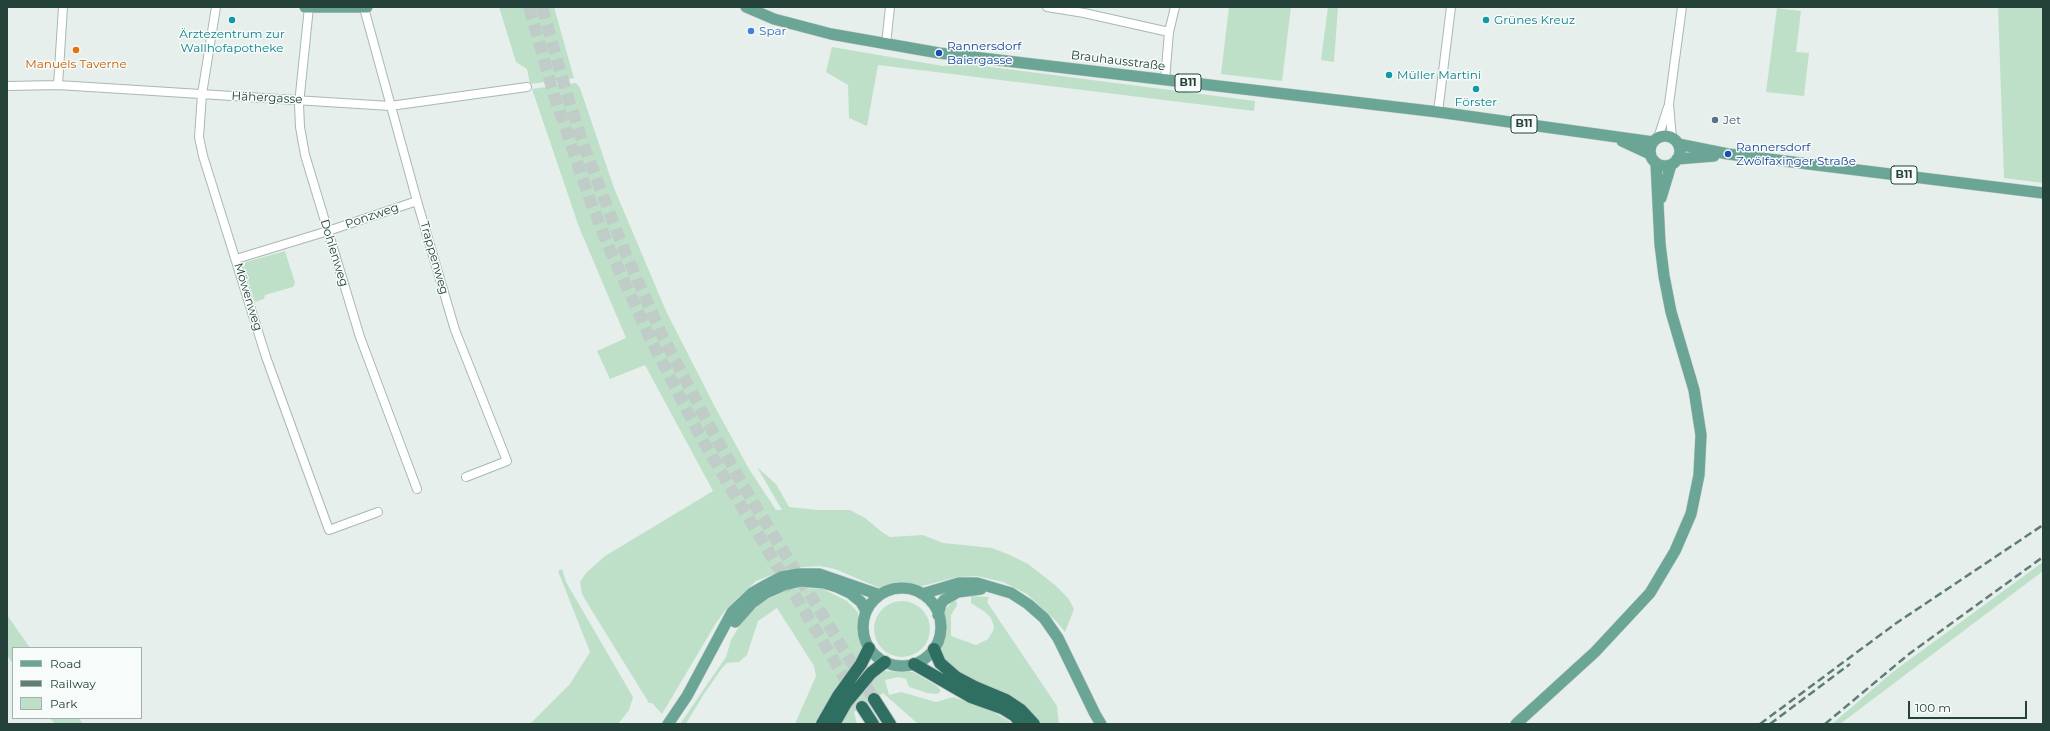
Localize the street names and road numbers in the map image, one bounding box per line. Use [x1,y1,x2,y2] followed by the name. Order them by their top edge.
[1070,48,1166,74] street label: Brauhausstraße
[1175,74,1201,92] road number: B11
[231,89,303,107] street label: Hähergasse
[1511,115,1537,133] road number: B11
[1891,166,1917,184] road number: B11
[343,200,401,232] street label: Ponzweg
[317,217,351,289] street label: Dohlenweg
[417,220,451,296] street label: Trappenweg
[231,261,265,333] street label: Möwenweg

